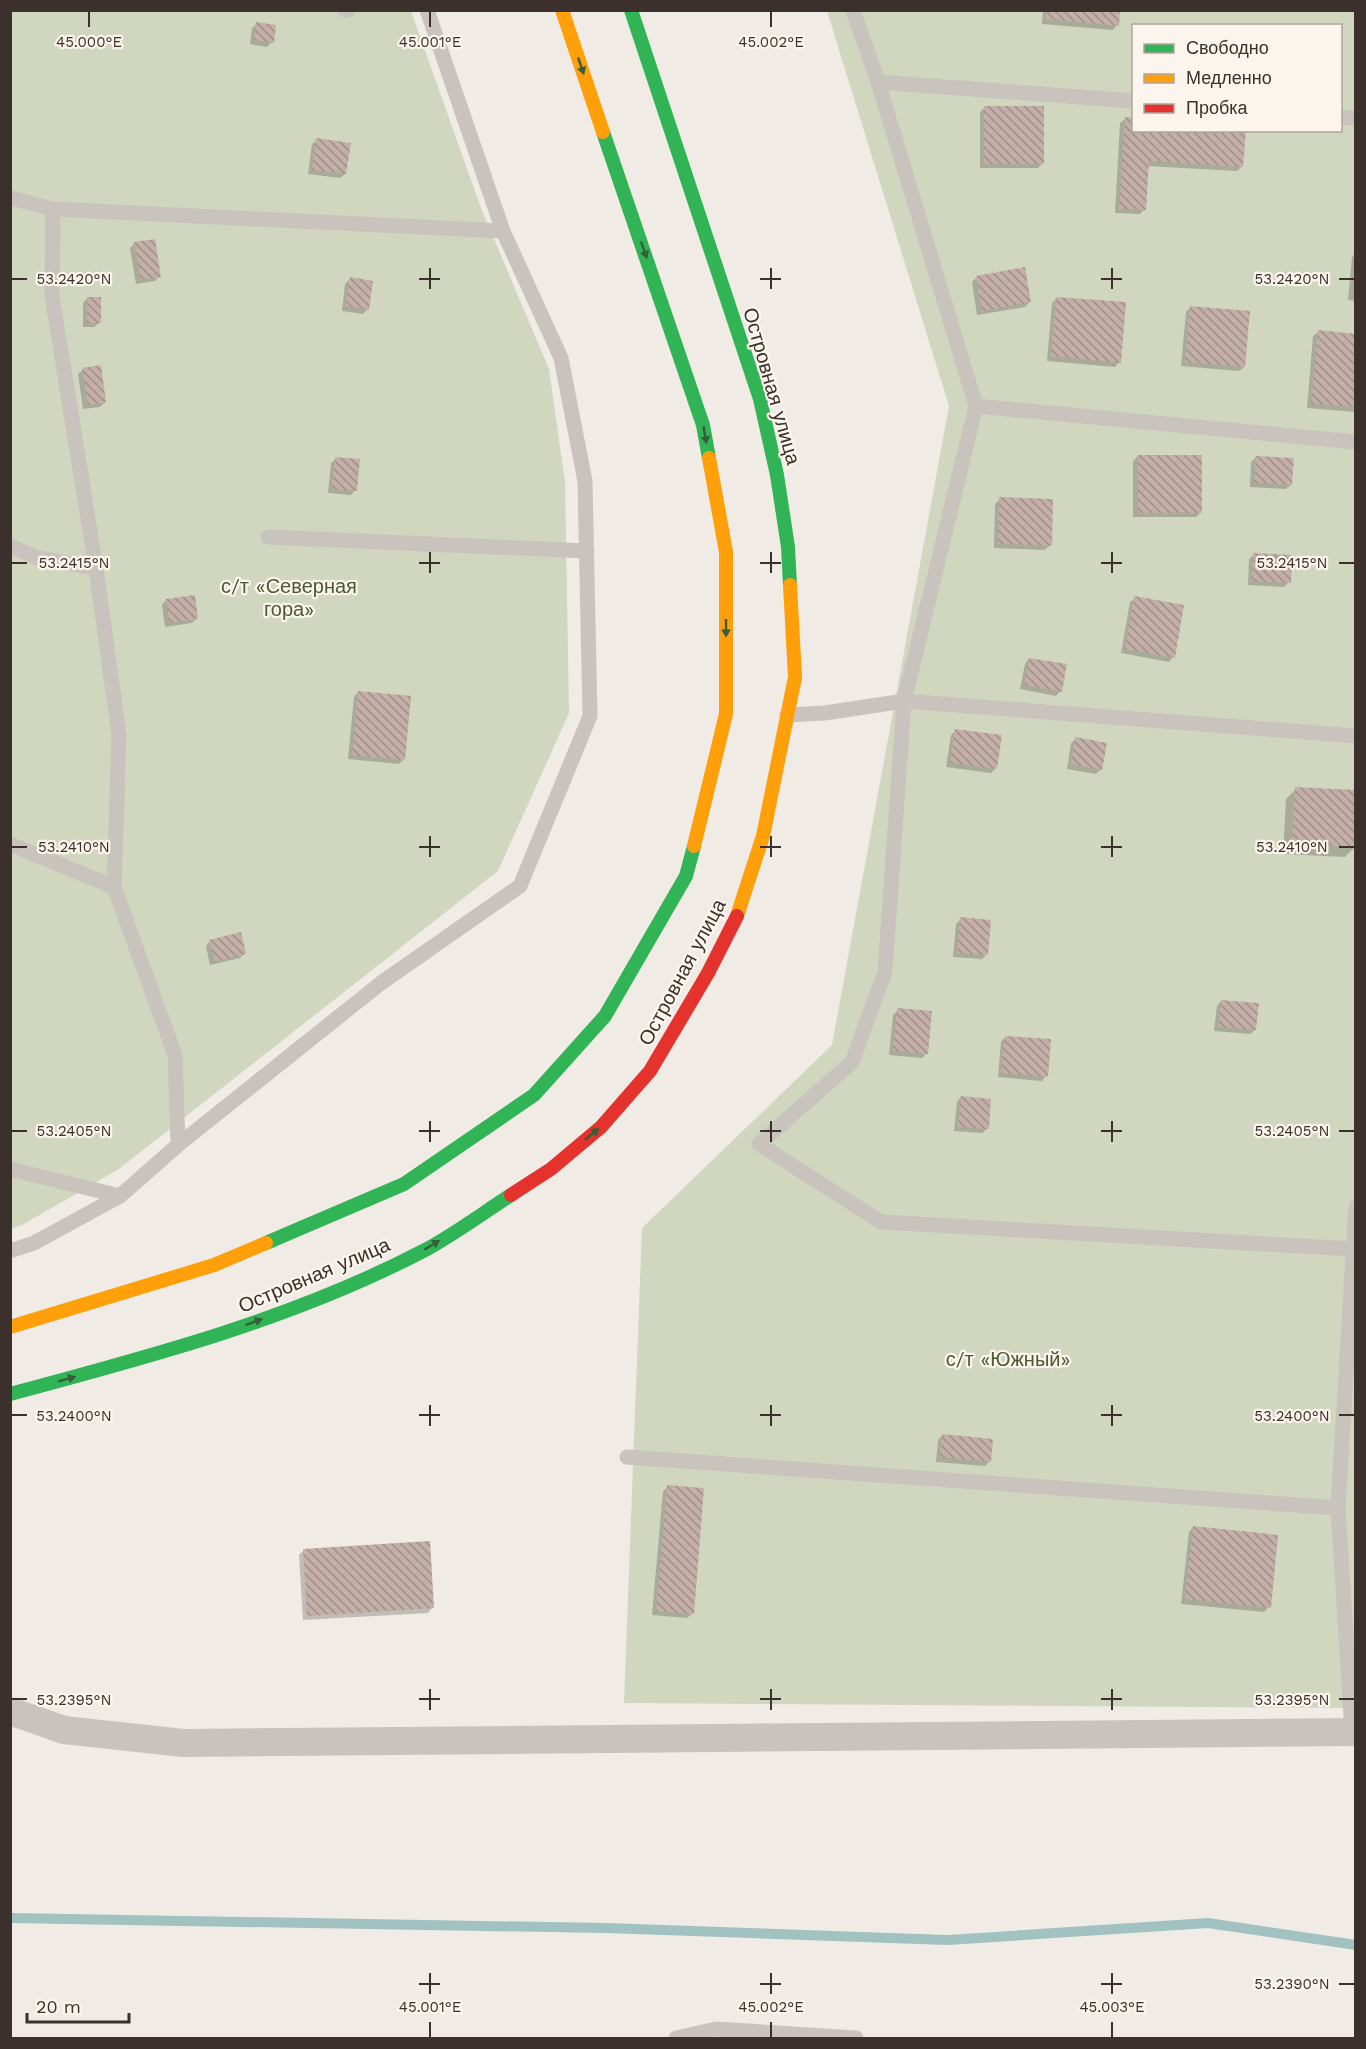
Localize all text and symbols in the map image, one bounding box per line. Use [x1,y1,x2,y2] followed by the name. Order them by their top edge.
[1132,24,1342,132] legend
[56,33,122,51] text: 45.000°E
[399,33,461,51] text: 45.001°E
[738,33,804,51] text: 45.002°E
[1186,37,1269,58] text: Свободно
[576,57,586,75] one-way arrow
[1186,67,1272,88] text: Медленно
[1186,97,1249,118] text: Пробка
[639,241,649,259] one-way arrow
[37,270,111,288] text: 53.2420°N
[1255,270,1329,288] text: 53.2420°N
[738,305,806,468] street label: Островная улица
[701,426,710,445] one-way arrow
[38,554,110,572] text: 53.2415°N
[1256,554,1328,572] text: 53.2415°N
[221,574,357,621] park label: с/т «Северная гора»
[721,619,731,638] one-way arrow
[38,838,110,856] text: 53.2410°N
[1256,838,1328,856] text: 53.2410°N
[633,894,731,1049] street label: Островная улица
[37,1122,111,1140] text: 53.2405°N
[1255,1122,1329,1140] text: 53.2405°N
[584,1128,599,1141] one-way arrow
[235,1232,394,1318] street label: Островная улица
[424,1239,440,1250] one-way arrow
[245,1317,263,1327] one-way arrow
[946,1347,1070,1371] park label: с/т «Южный»
[58,1374,76,1383] one-way arrow
[36,1407,112,1425] text: 53.2400°N
[1254,1407,1330,1425] text: 53.2400°N
[37,1691,111,1709] text: 53.2395°N
[1255,1691,1329,1709] text: 53.2395°N
[1254,1975,1330,1993] text: 53.2390°N
[27,1986,129,2024] scale bar
[36,1996,81,2017] text: 20 m
[399,1998,461,2016] text: 45.001°E
[738,1998,804,2016] text: 45.002°E
[1079,1998,1145,2016] text: 45.003°E

